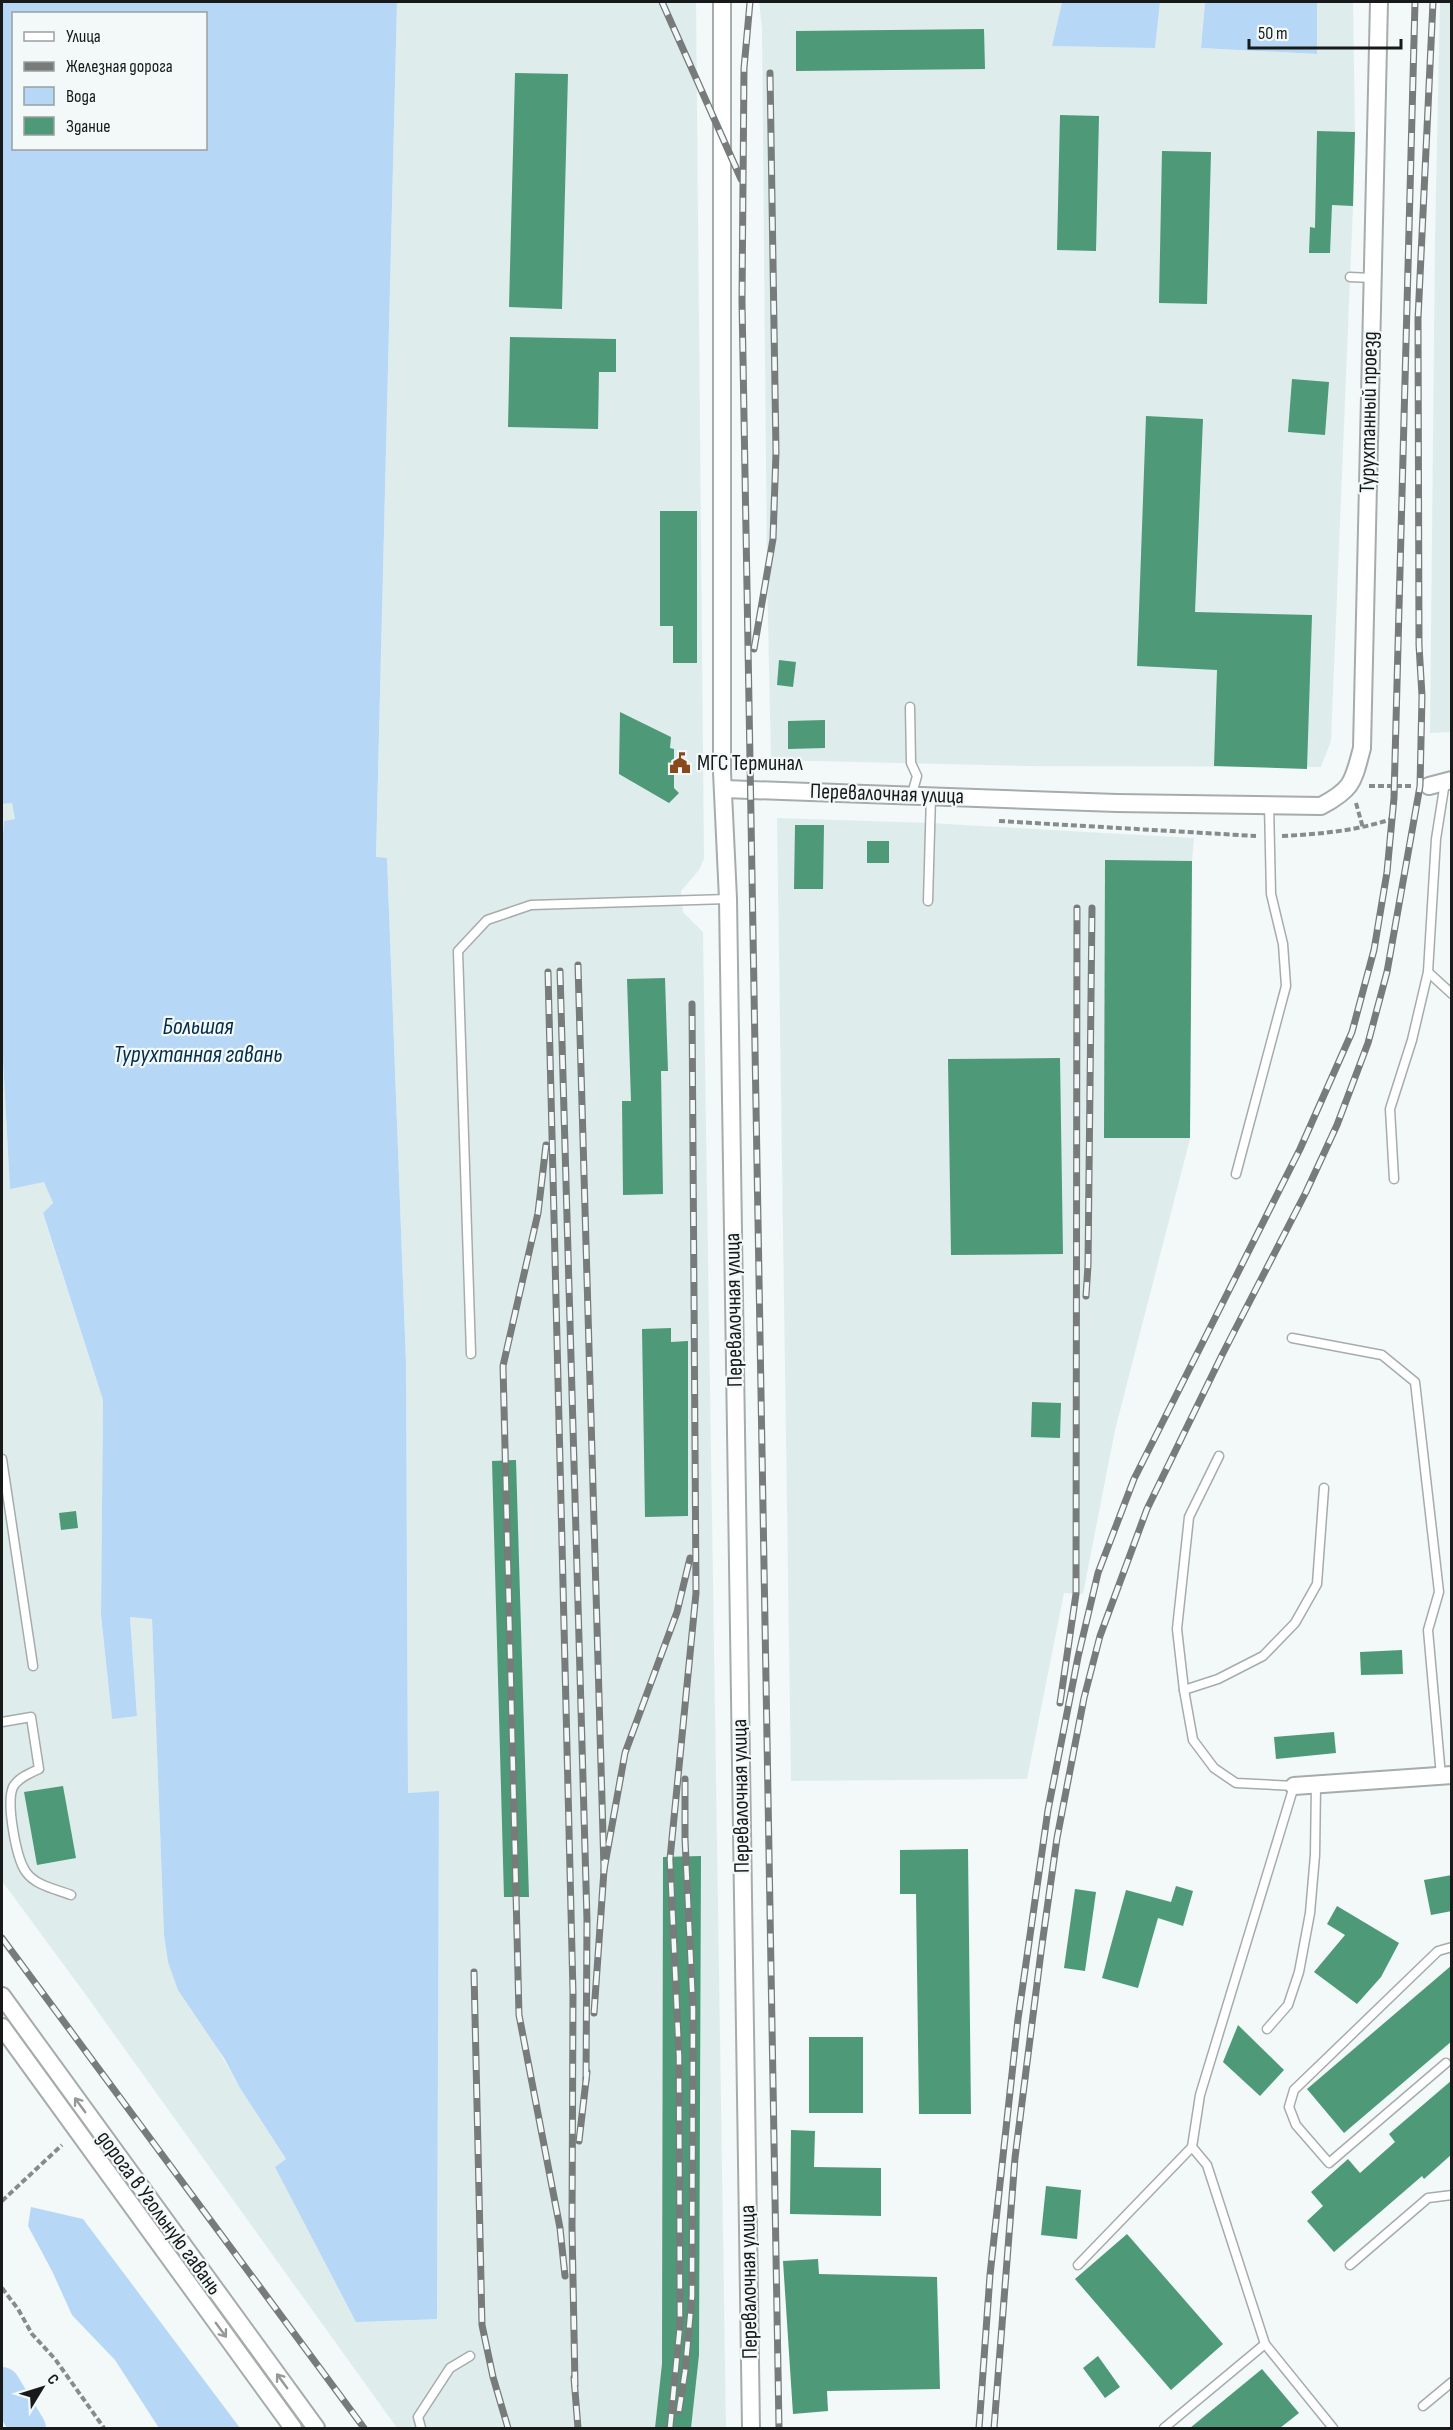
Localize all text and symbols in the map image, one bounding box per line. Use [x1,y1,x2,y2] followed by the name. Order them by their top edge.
[12,12,207,150] legend
[1249,12,1400,50] scale bar
[1258,23,1288,44] text: 50 m
[66,26,101,47] text: Улица
[66,56,173,77] text: Железная дорога
[66,86,96,107] text: Вода
[66,116,111,137] text: Здание
[1354,331,1384,493] street label: Турухтанный проезд
[697,750,803,777] place label: МГС Терминал
[668,751,692,775] public building icon: МГС Терминал
[810,778,964,810] street label: Перевалочная улица
[114,1012,282,1069] water label: Большая Турухтанная гавань
[719,1233,749,1387] street label: Перевалочная улица
[726,1719,756,1873] street label: Перевалочная улица
[74,2098,86,2114] one-way arrow
[90,2125,228,2301] street label: дорога в Угольную гавань
[734,2205,764,2359] street label: Перевалочная улица
[215,2321,227,2337] one-way arrow
[12,2358,72,2418] north arrow
[43,2371,63,2389] text: С
[276,2374,288,2390] one-way arrow

